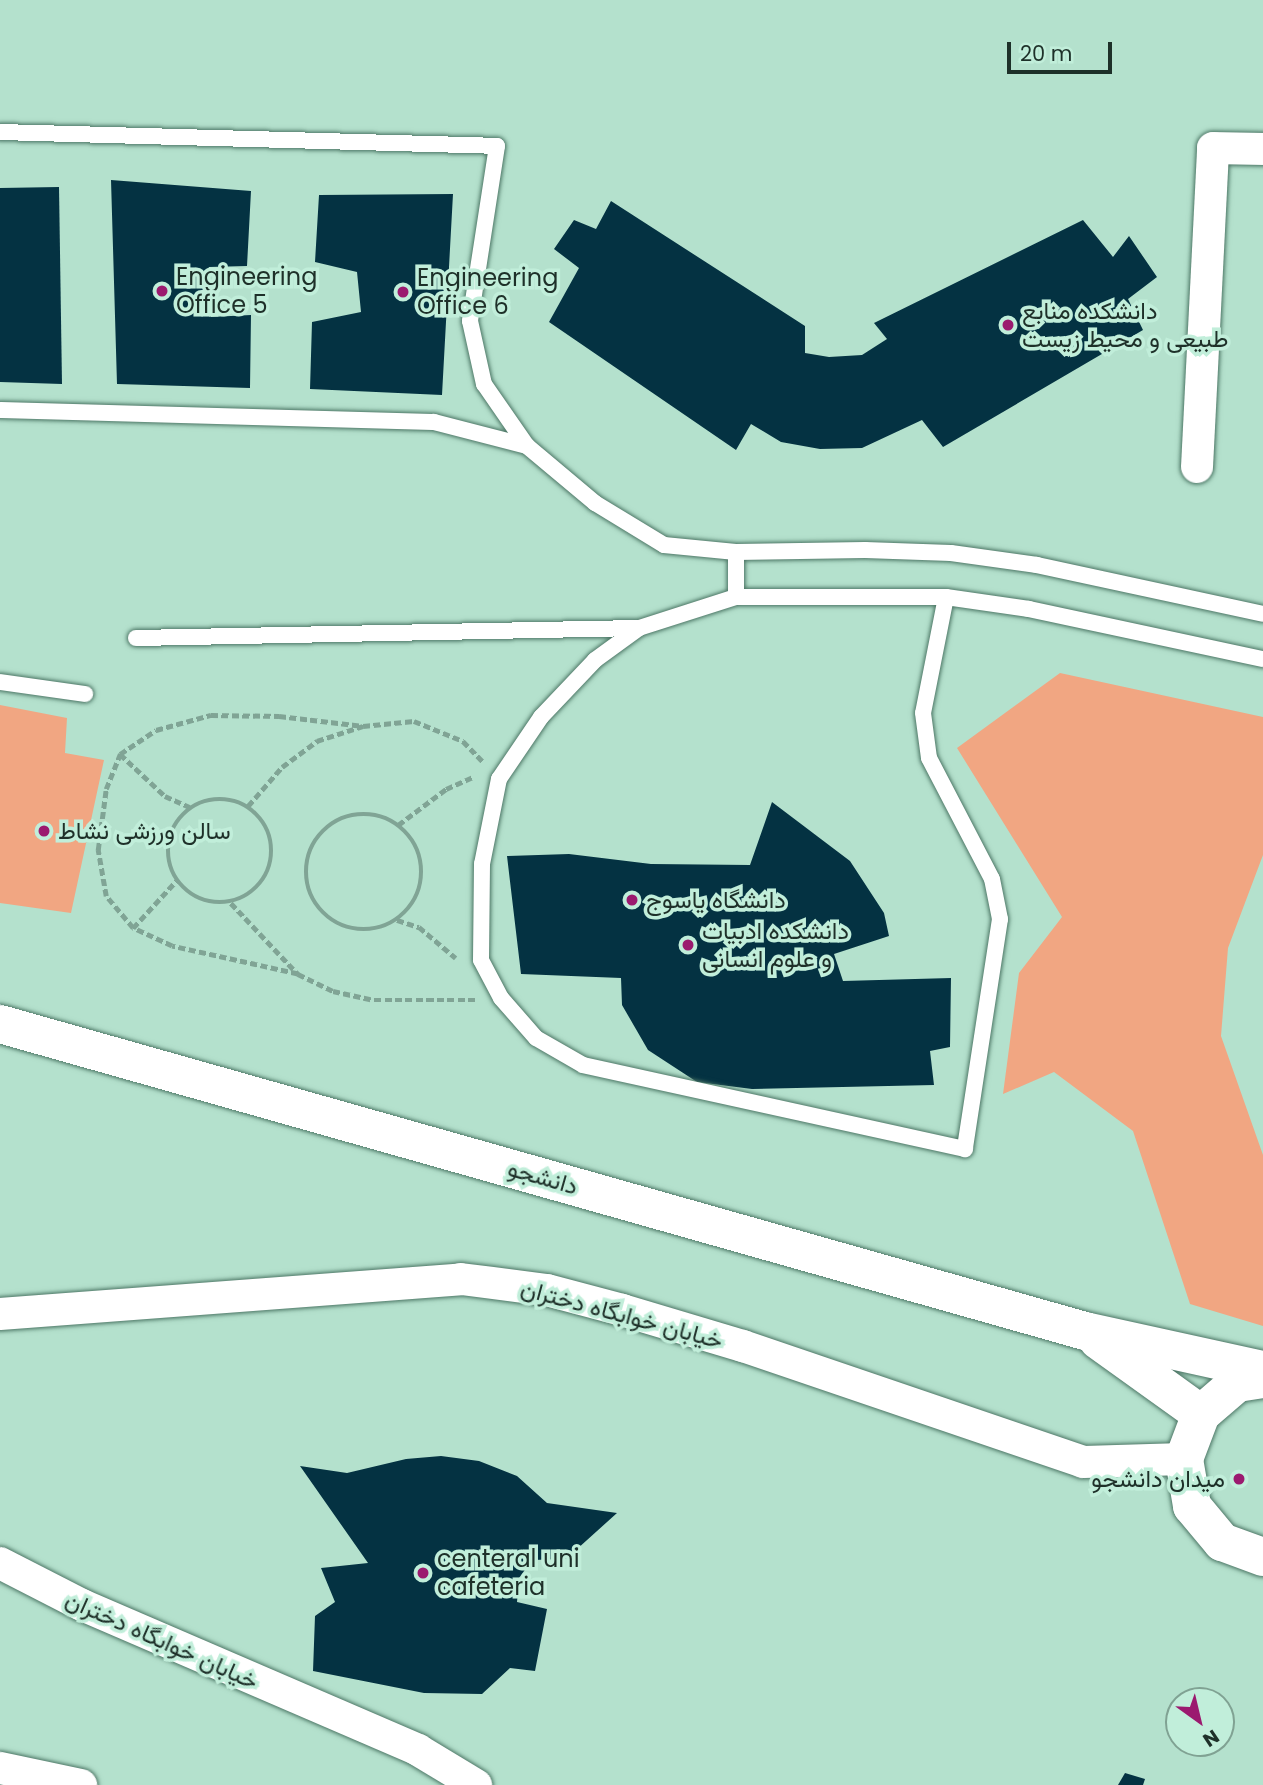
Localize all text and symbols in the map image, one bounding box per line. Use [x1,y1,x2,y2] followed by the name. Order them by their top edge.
[1011,28,1116,72] scale bar
[1020,39,1073,68] text: 20 m
[176,263,317,319] place label: Engineering Office 5
[417,264,558,320] place label: Engineering Office 6
[154,283,170,299] marker: Engineering Office 5
[395,284,411,300] marker: Engineering Office 6
[1022,297,1228,353] place label: دانشکده منابع طبیعی و محیط زیست
[1000,317,1016,333] marker: دانشکده منابع طبیعی و محیط زیست
[58,817,231,845] place label: سالن ورزشی نشاط
[36,823,52,839] marker: سالن ورزشی نشاط
[646,886,786,914] place label: دانشگاه یاسوج
[624,892,640,908] marker: دانشگاه یاسوج
[702,917,849,973] place label: دانشکده ادبیات و علوم انسانی
[680,937,696,953] marker: دانشکده ادبیات و علوم انسانی
[505,1153,581,1201] street label: دانشجو
[518,1273,726,1355] street label: خیابان خوابگاه دختران
[1091,1465,1225,1493] place label: میدان دانشجو
[1231,1471,1247,1487] marker: میدان دانشجو
[437,1545,580,1601] place label: centeral uni cafeteria
[415,1565,431,1581] marker: centeral uni cafeteria
[61,1585,263,1695] street label: خیابان خوابگاه دختران
[1165,1687,1235,1757] north arrow
[1197,1723,1224,1753] text: N

